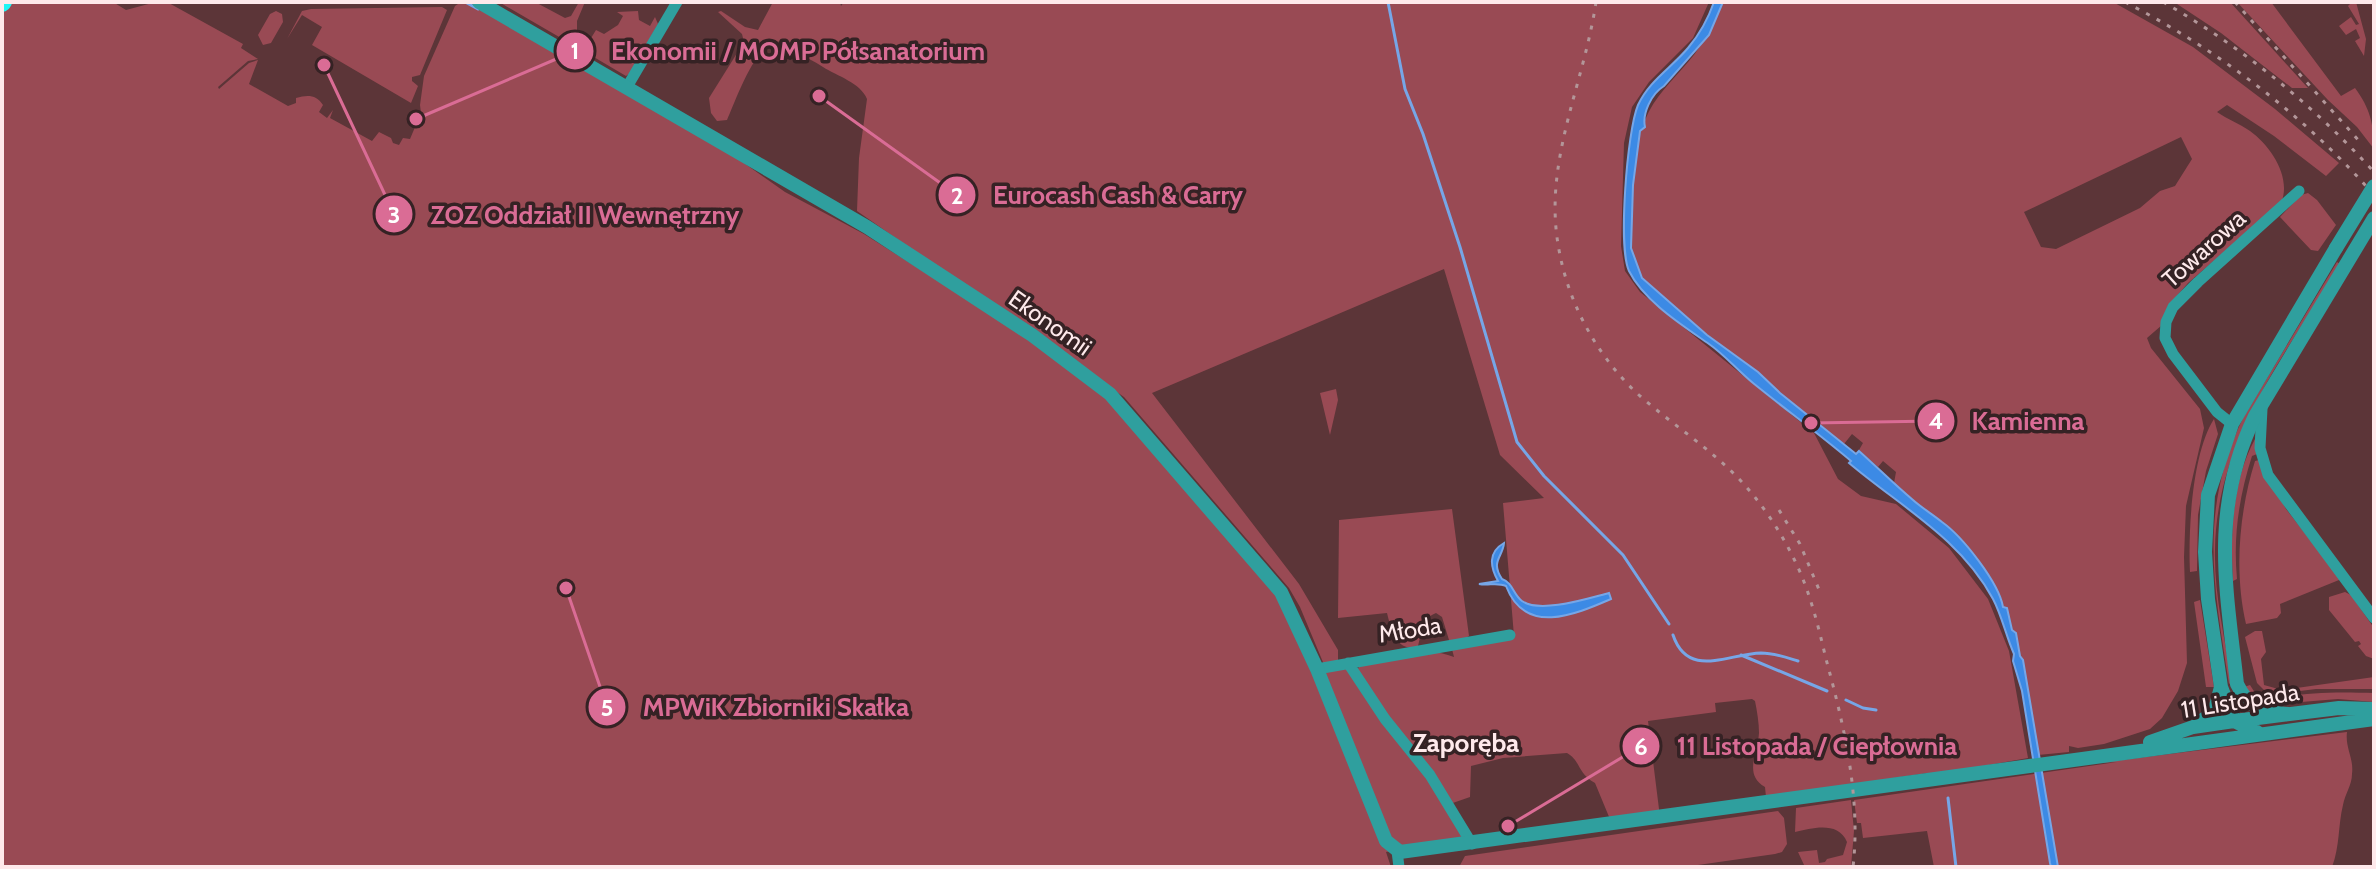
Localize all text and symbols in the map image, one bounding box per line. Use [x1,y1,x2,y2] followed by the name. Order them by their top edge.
[555,26,1002,76] callout: Ekonomii / MOMP Półsanatorium
[611,35,985,67] text: Ekonomii / MOMP Półsanatorium
[571,36,579,65] text: 1
[937,170,1259,220] callout: Eurocash Cash & Carry
[993,179,1243,211] text: Eurocash Cash & Carry
[951,181,963,210] text: 2
[374,189,755,239] callout: ZOZ Oddział II Wewnętrzny
[431,199,740,231] text: ZOZ Oddział II Wewnętrzny
[388,200,400,229] text: 3
[2156,203,2252,294] street label: Towarowa
[1003,284,1097,362] street label: Ekonomii
[1916,396,2101,446] callout: Kamienna
[1972,405,2085,437] text: Kamienna
[1929,406,1943,435] text: 4
[1376,610,1444,649] street label: Młoda
[2179,677,2301,724] street label: 11 Listopada
[587,682,925,732] callout: MPWiK Zbiorniki Skałka
[643,691,909,723] text: MPWiK Zbiorniki Skałka
[601,693,613,722] text: 5
[1621,721,1973,771] callout: 11 Listopada / Ciepłownia
[1413,727,1519,759] district label: Zaporęba
[1677,730,1957,762] text: 11 Listopada / Ciepłownia
[1634,732,1648,761] text: 6

